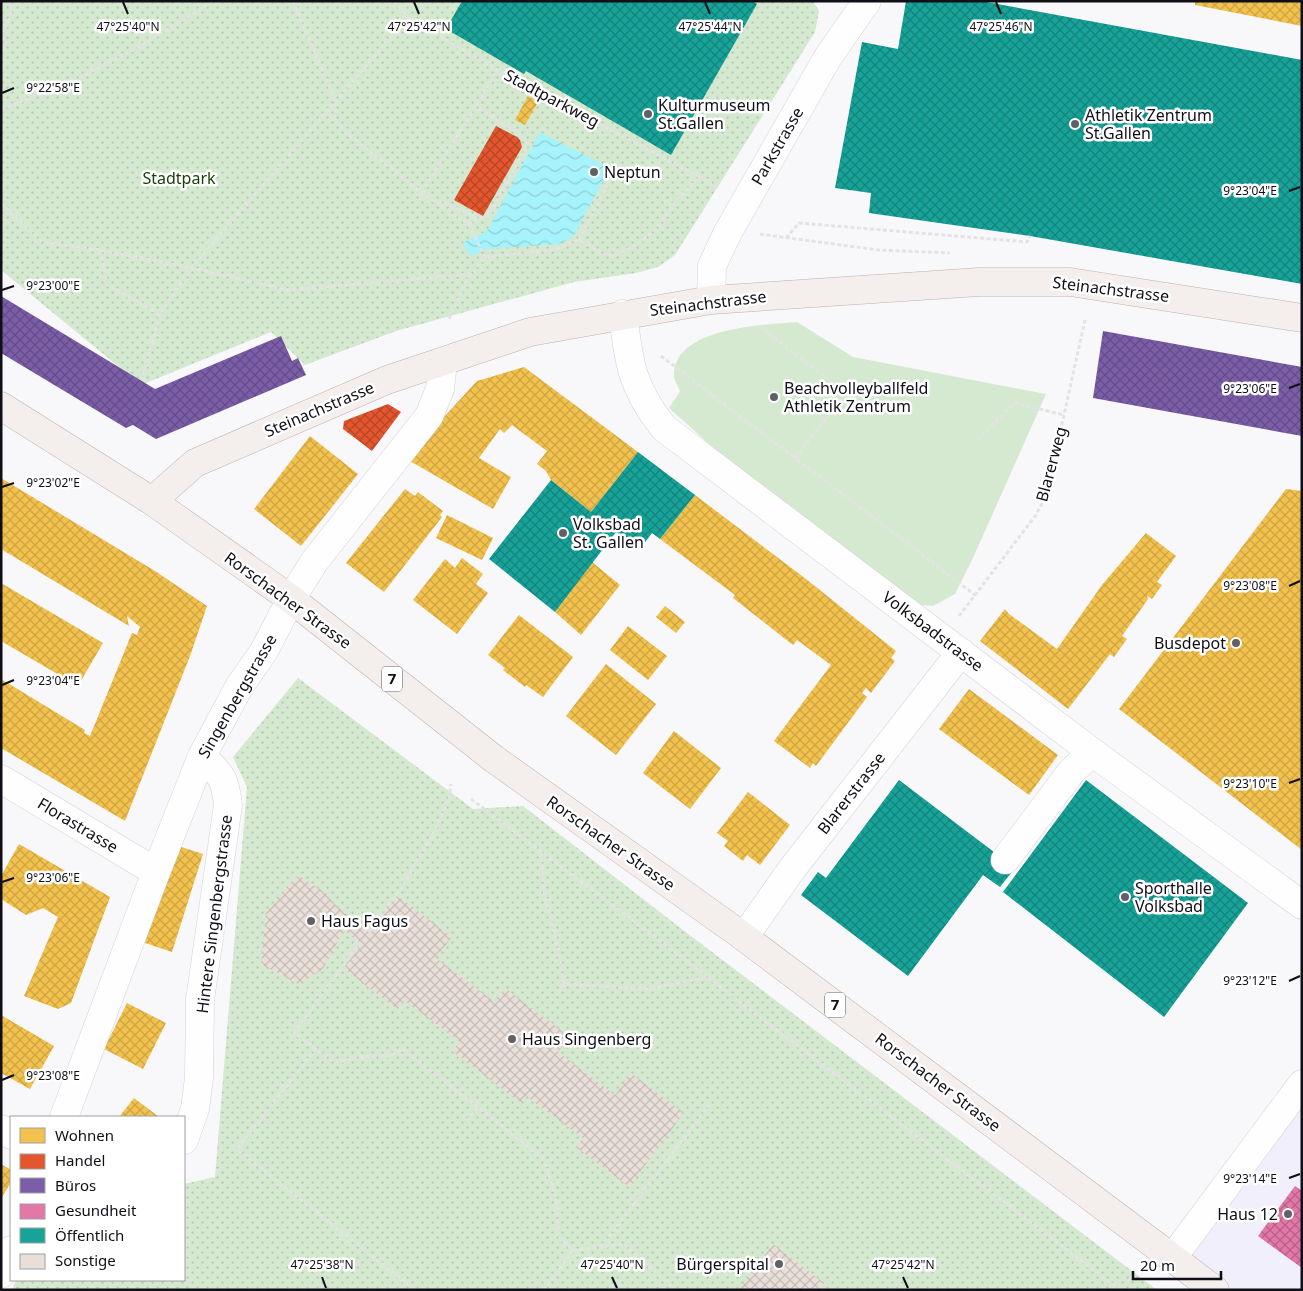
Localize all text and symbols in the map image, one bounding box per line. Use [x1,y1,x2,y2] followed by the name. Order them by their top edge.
[96,18,160,35] text: 47°25'40"N
[387,18,451,35] text: 47°25'42"N
[678,18,742,35] text: 47°25'44"N
[969,18,1033,35] text: 47°25'46"N
[501,64,603,132] street label: Stadtparkweg
[26,79,80,96] text: 9°22'58"E
[658,94,771,134] place label: Kulturmuseum St.Gallen
[746,103,808,189] street label: Parkstrasse
[1085,104,1212,144] place label: Athletik Zentrum St.Gallen
[642,108,654,120] marker: Kulturmuseum St.Gallen
[1069,118,1081,130] marker: Athletik Zentrum St.Gallen
[604,161,661,183] place label: Neptun
[588,166,600,178] marker: Neptun
[142,167,216,189] park label: Stadtpark
[1223,182,1277,199] text: 9°23'04"E
[1051,271,1171,307] street label: Steinachstrasse
[26,277,80,294] text: 9°23'00"E
[648,285,768,321] street label: Steinachstrasse
[261,376,377,442] street label: Steinachstrasse
[784,377,928,417] place label: Beachvolleyballfeld Athletik Zentrum
[1223,380,1277,397] text: 9°23'06"E
[768,391,780,403] marker: Beachvolleyballfeld Athletik Zentrum
[1030,424,1072,504] street label: Blarerweg
[26,474,80,491] text: 9°23'02"E
[573,513,644,553] place label: Volksbad St. Gallen
[557,527,569,539] marker: Volksbad St. Gallen
[220,546,356,654] street label: Rorschacher Strasse
[1223,577,1277,594] text: 9°23'08"E
[878,586,988,676] street label: Volksbadstrasse
[193,630,281,762] street label: Singenbergstrasse
[1154,632,1226,654] place label: Busdepot
[1230,637,1242,649] marker: Busdepot
[382,666,402,692] road number: 7
[26,672,80,689] text: 9°23'04"E
[812,747,890,839] street label: Blarerstrasse
[1223,775,1277,792] text: 9°23'10"E
[542,790,680,896] street label: Rorschacher Strasse
[34,792,122,858] street label: Florastrasse
[191,813,237,1015] street label: Hintere Singenbergstrasse
[26,869,80,886] text: 9°23'06"E
[1135,877,1212,917] place label: Sporthalle Volksbad
[1119,891,1131,903] marker: Sporthalle Volksbad
[321,910,408,932] place label: Haus Fagus
[305,915,317,927] marker: Haus Fagus
[1223,972,1277,989] text: 9°23'12"E
[825,992,845,1018] road number: 7
[871,1027,1005,1137] street label: Rorschacher Strasse
[522,1028,651,1050] place label: Haus Singenberg
[506,1033,518,1045] marker: Haus Singenberg
[26,1067,80,1084] text: 9°23'08"E
[10,1116,185,1281] legend
[55,1125,114,1145] text: Wohnen
[55,1150,105,1170] text: Handel
[1223,1170,1277,1187] text: 9°23'14"E
[55,1175,96,1195] text: Büros
[55,1200,137,1220] text: Gesundheit
[1217,1203,1278,1225] place label: Haus 12
[1282,1208,1294,1220] marker: Haus 12
[55,1225,124,1245] text: Öffentlich
[1133,1248,1220,1280] scale bar
[55,1250,116,1270] text: Sonstige
[676,1253,769,1275] place label: Bürgerspital
[1140,1255,1175,1275] text: 20 m
[290,1256,354,1273] text: 47°25'38"N
[580,1256,644,1273] text: 47°25'40"N
[871,1256,935,1273] text: 47°25'42"N
[773,1258,785,1270] marker: Bürgerspital

